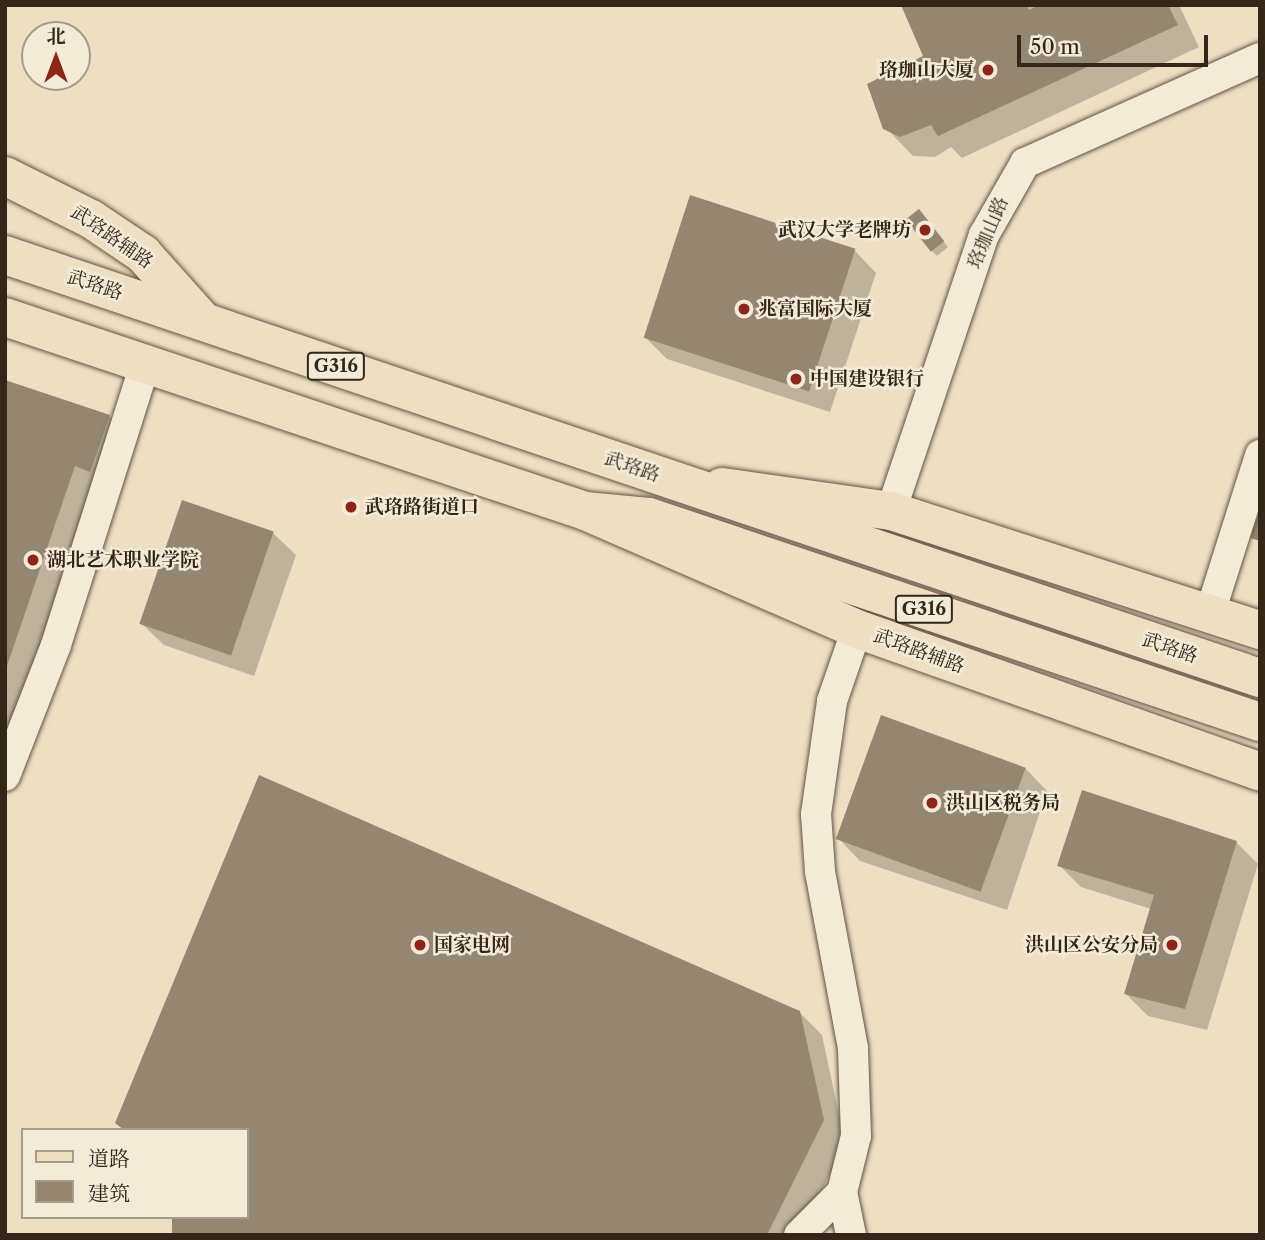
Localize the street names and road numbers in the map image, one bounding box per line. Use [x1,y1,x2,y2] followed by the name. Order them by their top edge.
[963,194,1013,272] street label: 珞珈山路
[67,200,157,274] street label: 武珞路辅路
[64,265,126,305] street label: 武珞路
[306,352,366,380] road number: G316
[601,447,663,487] street label: 武珞路
[894,594,954,624] road number: G316
[870,624,968,678] street label: 武珞路辅路
[1139,628,1201,668] street label: 武珞路

